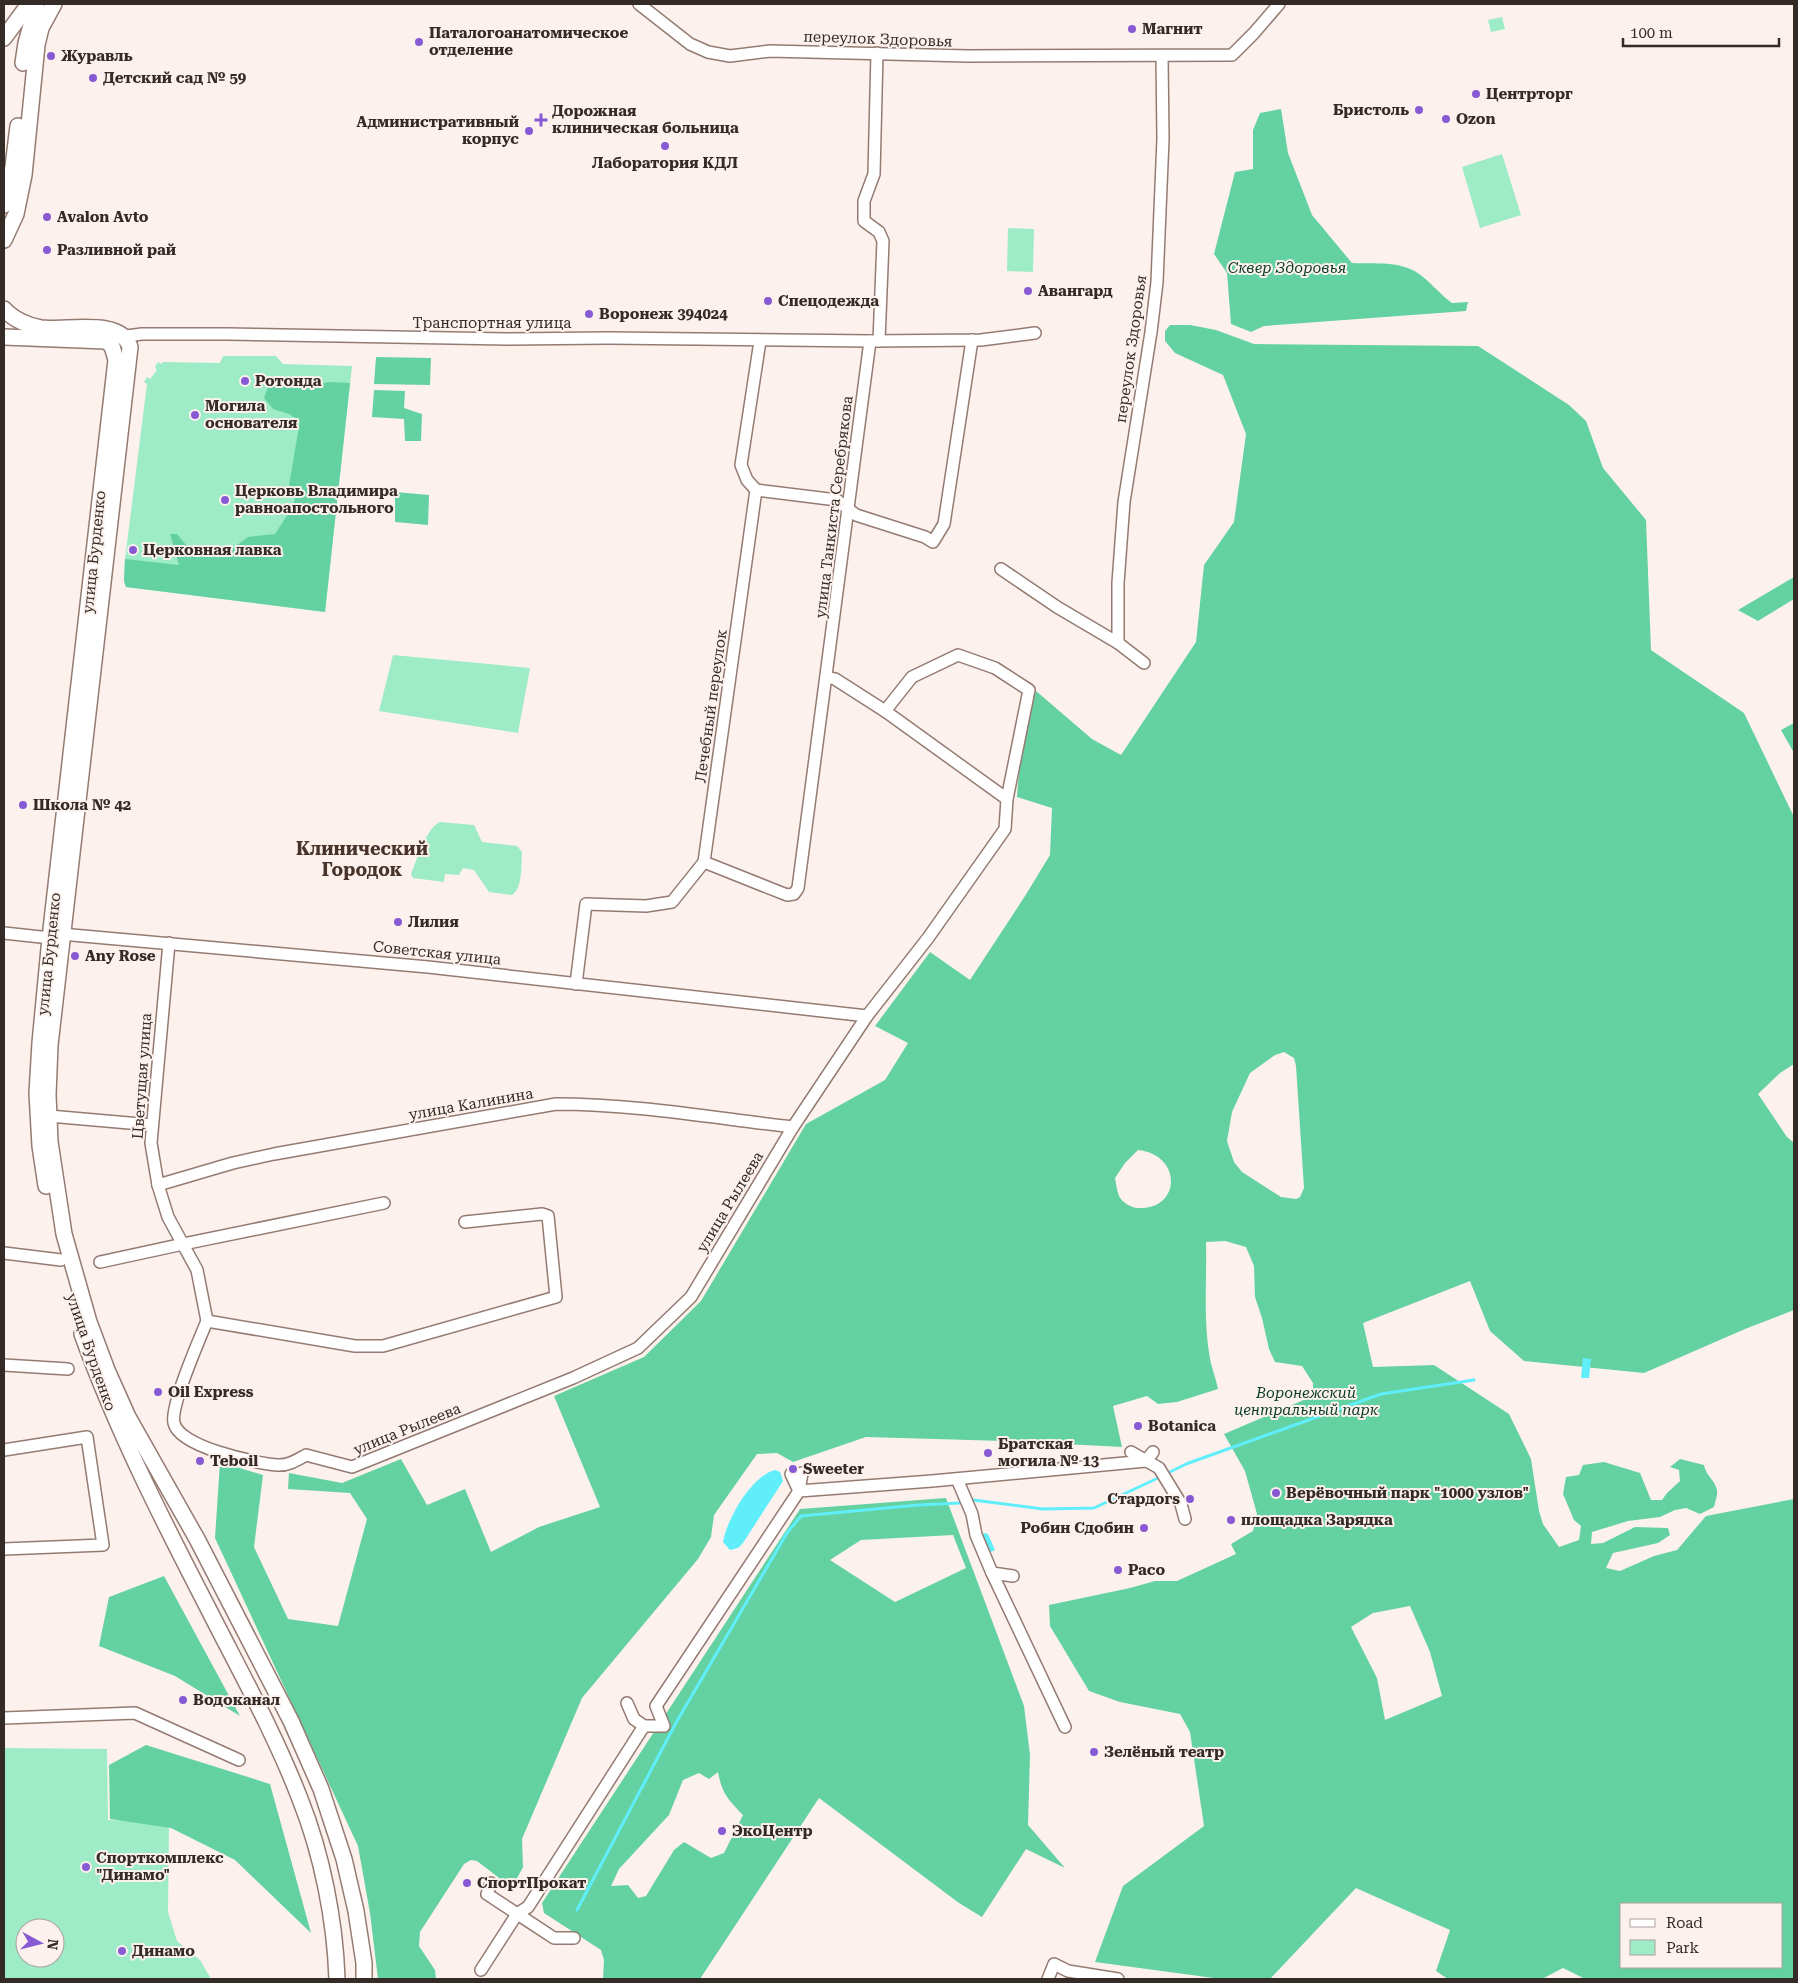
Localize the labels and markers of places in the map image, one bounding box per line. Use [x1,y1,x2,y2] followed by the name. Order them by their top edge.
[1142,20,1203,38] place label: Магнит
[1126,23,1138,35] marker: Магнит
[429,24,629,59] place label: Паталогоанатомическое отделение
[413,36,425,48] marker: Паталогоанатомическое отделение
[61,47,133,65] place label: Журавль
[45,50,57,62] marker: Журавль
[103,69,247,87] place label: Детский сад № 59
[87,72,99,84] marker: Детский сад № 59
[1486,85,1573,103] place label: Центрторг
[1470,88,1482,100] marker: Центрторг
[1333,101,1409,119] place label: Бристоль
[552,102,739,137] place label: Дорожная клиническая больница
[1413,104,1425,116] marker: Бристоль
[1456,110,1496,128] place label: Ozon
[356,113,519,148] place label: Административный корпус
[534,113,548,127] marker: Дорожная клиническая больница
[1440,113,1452,125] marker: Ozon
[523,125,535,137] marker: Административный корпус
[659,140,671,152] marker: Лаборатория КДЛ
[592,154,738,172] place label: Лаборатория КДЛ
[57,208,149,226] place label: Avalon Avto
[41,211,53,223] marker: Avalon Avto
[57,241,176,259] place label: Разливной рай
[41,244,53,256] marker: Разливной рай
[1038,282,1113,300] place label: Авангард
[1022,285,1034,297] marker: Авангард
[778,292,879,310] place label: Спецодежда
[762,295,774,307] marker: Спецодежда
[599,305,728,323] place label: Воронеж 394024
[583,308,595,320] marker: Воронеж 394024
[255,372,322,390] place label: Ротонда
[239,375,251,387] marker: Ротонда
[205,397,298,432] place label: Могила основателя
[189,409,201,421] marker: Могила основателя
[235,482,398,517] place label: Церковь Владимира равноапостольного
[219,494,231,506] marker: Церковь Владимира равноапостольного
[143,541,282,559] place label: Церковная лавка
[127,544,139,556] marker: Церковная лавка
[33,796,131,814] place label: Школа № 42
[17,799,29,811] marker: Школа № 42
[408,913,459,931] place label: Лилия
[392,916,404,928] marker: Лилия
[85,947,156,965] place label: Any Rose
[69,950,81,962] marker: Any Rose
[168,1383,254,1401] place label: Oil Express
[152,1386,164,1398] marker: Oil Express
[1148,1417,1216,1435] place label: Botanica
[1132,1420,1144,1432] marker: Botanica
[998,1435,1100,1470] place label: Братская могила № 13
[982,1447,994,1459] marker: Братская могила № 13
[210,1452,258,1470] place label: Teboil
[194,1455,206,1467] marker: Teboil
[803,1460,864,1478] place label: Sweeter
[787,1463,799,1475] marker: Sweeter
[1286,1484,1529,1502] place label: Верёвочный парк "1000 узлов"
[1270,1487,1282,1499] marker: Верёвочный парк "1000 узлов"
[1107,1490,1180,1508] place label: Стардогs
[1184,1493,1196,1505] marker: Стардогs
[1241,1511,1393,1529] place label: площадка Зарядка
[1225,1514,1237,1526] marker: площадка Зарядка
[1020,1519,1134,1537] place label: Робин Сдобин
[1138,1522,1150,1534] marker: Робин Сдобин
[1128,1561,1165,1579] place label: Paco
[1112,1564,1124,1576] marker: Paco
[193,1691,280,1709] place label: Водоканал
[177,1694,189,1706] marker: Водоканал
[1104,1743,1224,1761] place label: Зелёный театр
[1088,1746,1100,1758] marker: Зелёный театр
[732,1822,813,1840] place label: ЭкоЦентр
[716,1825,728,1837] marker: ЭкоЦентр
[96,1849,224,1884] place label: Спорткомплекс "Динамо"
[80,1861,92,1873] marker: Спорткомплекс "Динамо"
[477,1874,586,1892] place label: СпортПрокат
[461,1877,473,1889] marker: СпортПрокат
[132,1942,195,1960] place label: Динамо
[116,1945,128,1957] marker: Динамо

